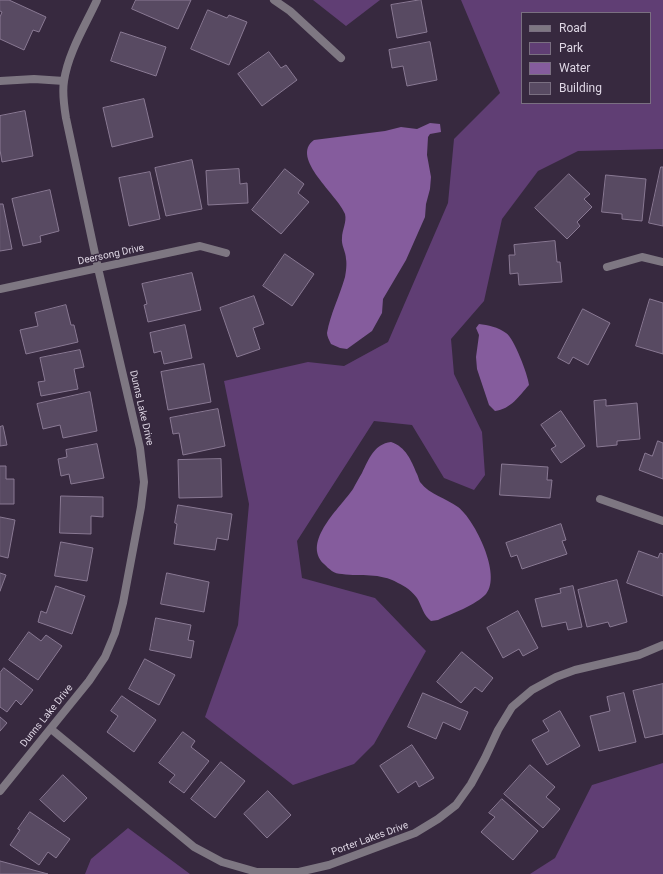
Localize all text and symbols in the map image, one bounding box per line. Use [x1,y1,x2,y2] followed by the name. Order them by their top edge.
[521,12,651,104] legend
[559,21,587,35] text: Road
[559,41,583,55] text: Park
[559,61,590,75] text: Water
[559,81,602,95] text: Building
[77,242,145,268] street label: Deersong Drive
[127,369,155,447] street label: Dunns Lake Drive
[18,682,76,750] street label: Dunns Lake Drive
[330,819,410,859] street label: Porter Lakes Drive

